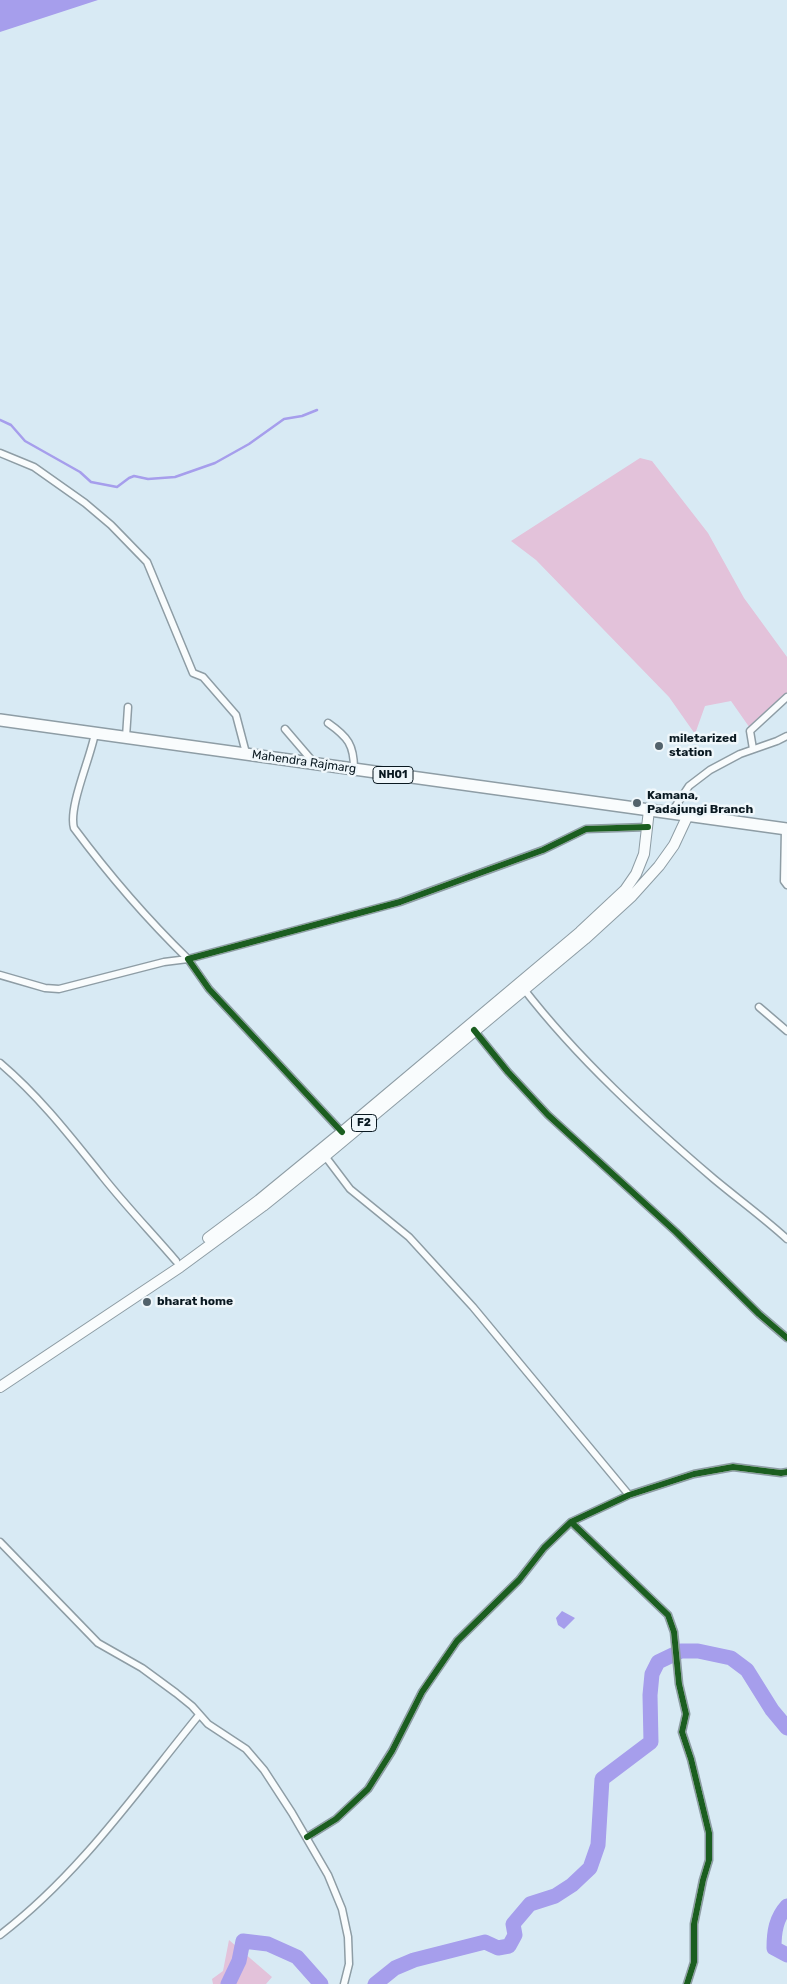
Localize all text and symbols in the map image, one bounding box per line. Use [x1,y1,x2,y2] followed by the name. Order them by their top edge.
[669,732,737,760] place label: miletarized station
[653,740,665,752] marker: miletarized station
[251,748,357,776] street label: Mahendra Rajmarg
[373,766,413,784] road number: NH01
[647,789,753,817] place label: Kamana, Padajungi Branch
[631,797,643,809] marker: Kamana, Padajungi Branch
[352,1114,376,1132] road number: F2
[157,1295,233,1309] place label: bharat home
[141,1296,153,1308] marker: bharat home

